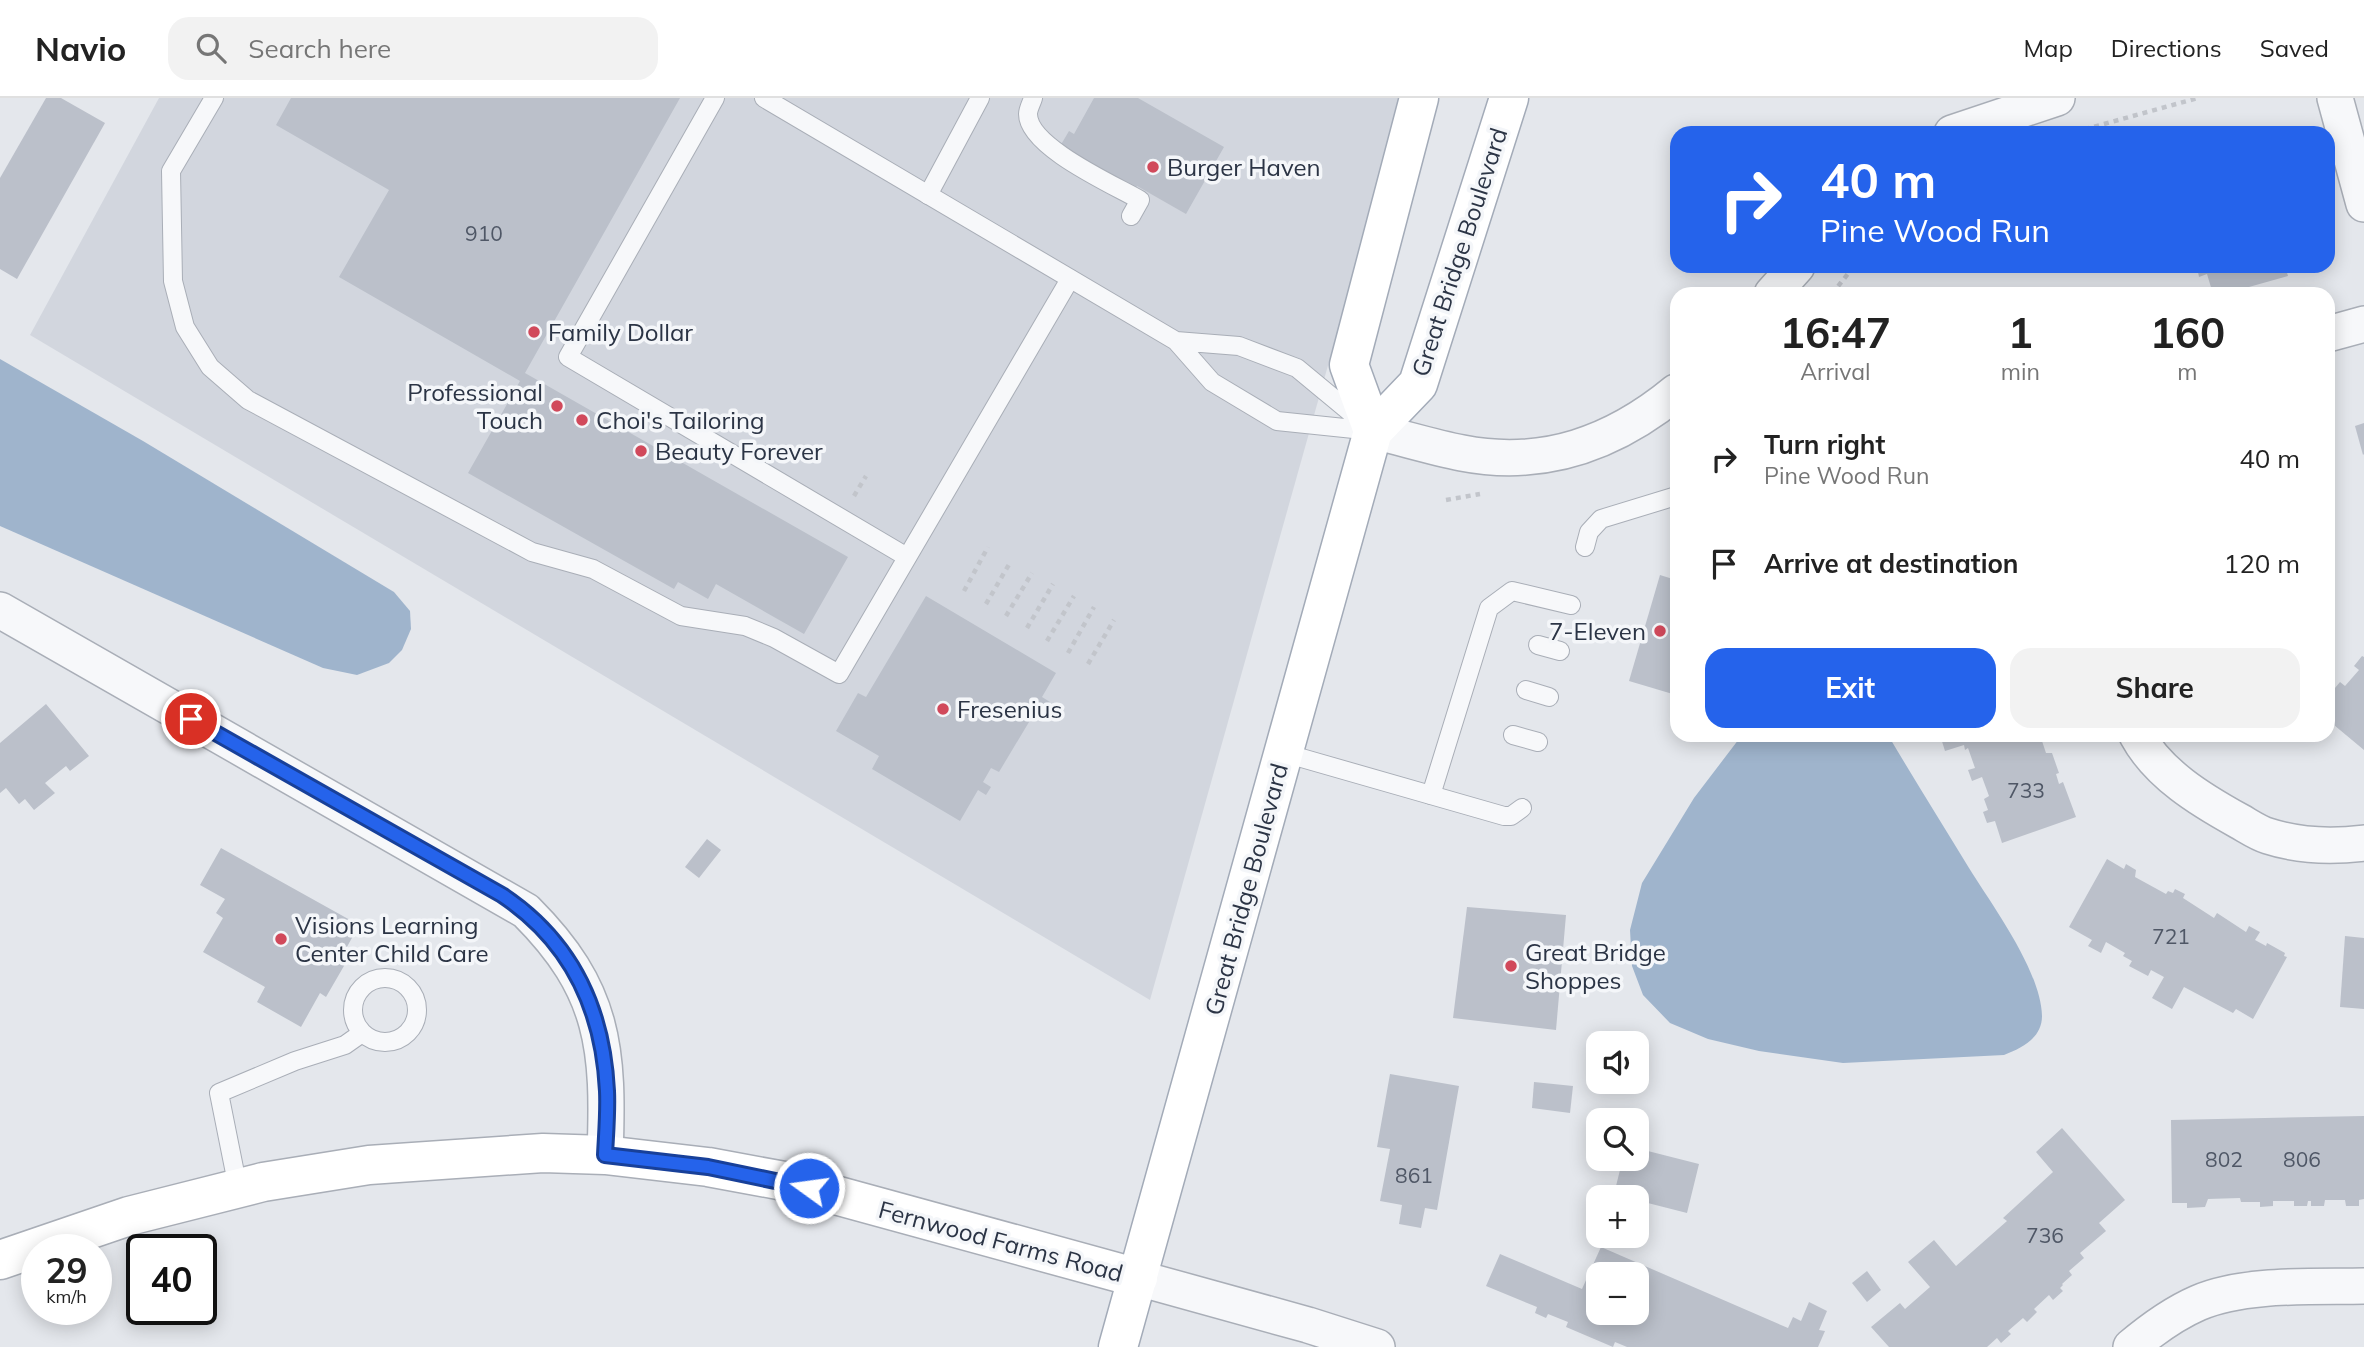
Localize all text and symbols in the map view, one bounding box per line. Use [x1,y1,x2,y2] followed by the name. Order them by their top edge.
[168,17,658,80] search box
[35,28,126,69] text: Navio
[192,29,230,67] icon: search
[248,32,391,65] text: Search here
[2023,33,2073,63] text: Map
[2111,33,2222,63] text: Directions
[2260,33,2329,63] text: Saved
[1405,124,1513,380] street label: Great Bridge Boulevard
[1820,149,1936,210] text: 40 m
[1167,152,1321,182] place label: Burger Haven
[1705,154,1796,245] icon: right
[1145,159,1161,175] marker: Burger Haven
[1820,210,2050,250] text: Pine Wood Run
[465,220,503,246] house number: 910
[1780,306,1891,359] text: 16:47
[2008,306,2033,359] text: 1
[2150,306,2225,359] text: 160
[548,317,693,347] place label: Family Dollar
[526,324,542,340] marker: Family Dollar
[1800,357,1871,386] text: Arrival
[2001,357,2040,386] text: min
[2177,357,2198,386] text: m
[407,377,543,435] place label: Professional Touch
[549,398,565,414] marker: Professional Touch
[596,405,765,435] place label: Choi's Tailoring
[574,412,590,428] marker: Choi's Tailoring
[1764,428,1885,461] text: Turn right
[655,436,823,466] place label: Beauty Forever
[1705,440,1743,478] icon: right
[2239,442,2300,475] text: 40 m
[633,443,649,459] marker: Beauty Forever
[1764,461,1929,490] text: Pine Wood Run
[1705,545,1743,583] icon: arrive
[1764,547,2019,580] text: Arrive at destination
[2224,547,2300,580] text: 120 m
[1549,616,1646,646] place label: 7-Eleven
[1652,623,1668,639] marker: 7-Eleven
[1705,648,1996,728] button: Exit
[2010,648,2300,728] button: Share
[161,689,221,749] pin
[957,694,1062,724] place label: Fresenius
[172,700,210,738] icon: arrive
[935,701,951,717] marker: Fresenius
[1198,760,1294,1018] street label: Great Bridge Boulevard
[2007,777,2045,803] house number: 733
[295,910,489,968] place label: Visions Learning Center Child Care
[2152,923,2190,949] house number: 721
[273,931,289,947] marker: Visions Learning Center Child Care
[1525,937,1666,995] place label: Great Bridge Shoppes
[1503,958,1519,974] marker: Great Bridge Shoppes
[1586,1031,1649,1325] map controls
[1586,1031,1649,1094] button: sound
[1586,1108,1649,1171] button: search
[2205,1146,2243,1172] house number: 802
[2283,1146,2321,1172] house number: 806
[772,1151,846,1225] position arrow
[1395,1162,1433,1188] house number: 861
[1586,1185,1649,1248] button: +
[876,1194,1126,1288] street label: Fernwood Farms Road
[2026,1222,2064,1248] house number: 736
[126,1234,217,1325] speed limit sign: 40
[45,1248,88,1292] text: 29
[1586,1262,1649,1325] button: −
[46,1285,87,1308] text: km/h

